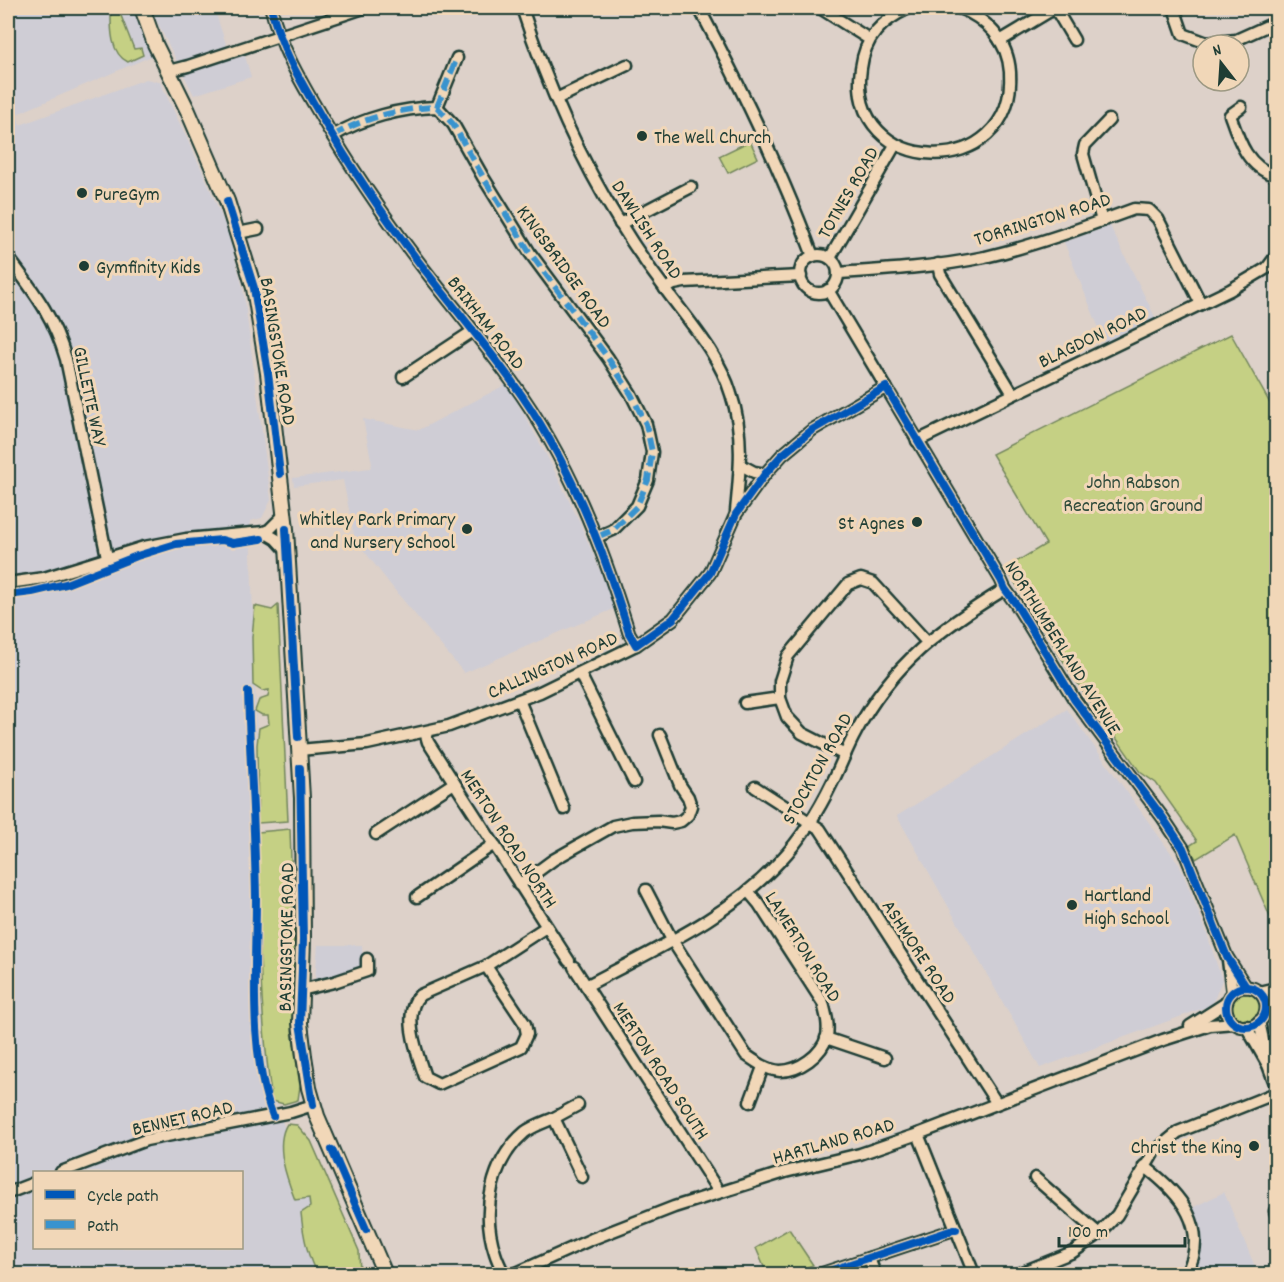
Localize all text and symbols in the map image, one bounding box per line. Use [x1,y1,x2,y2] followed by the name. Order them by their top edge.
[1191,33,1251,93] north arrow
[1210,39,1225,63] text: N
[654,125,771,153] place label: The Well Church
[635,129,649,143] marker: The Well Church
[812,142,887,245] street label: TOTNES ROAD
[603,176,688,286] street label: DAWLISH ROAD
[94,182,160,210] place label: PureGym
[75,186,89,200] marker: PureGym
[971,187,1115,255] street label: TORRINGTON ROAD
[508,200,617,335] street label: KINGSBRIDGE ROAD
[96,255,201,283] place label: Gymfinity Kids
[77,259,91,273] marker: Gymfinity Kids
[439,271,530,377] street label: BRIXHAM ROAD
[251,276,302,427] street label: BASINGSTOKE ROAD
[1034,300,1152,377] street label: BLAGDON ROAD
[64,344,112,450] street label: GILLETTE WAY
[1063,470,1203,521] park label: John Rabson Recreation Ground
[300,507,456,558] place label: Whitley Park Primary and Nursery School
[838,511,905,539] place label: St Agnes
[910,515,924,529] marker: St Agnes
[460,522,474,536] marker: Whitley Park Primary and Nursery School
[996,556,1127,741] street label: NORTHUMBERLAND AVENUE
[484,626,623,708] street label: CALLINGTON ROAD
[776,709,861,830] street label: STOCKTON ROAD
[452,765,563,915] street label: MERTON ROAD NORTH
[273,862,303,1012] street label: BASINGSTOKE ROAD
[1084,883,1169,934] place label: Hartland High School
[756,887,847,1008] street label: LAMERTON ROAD
[873,895,962,1010] street label: ASHMORE ROAD
[1065,898,1079,912] marker: Hartland High School
[604,997,715,1146] street label: MERTON ROAD SOUTH
[130,1095,236,1145] street label: BENNET ROAD
[770,1112,898,1174] street label: HARTLAND ROAD
[1131,1135,1242,1163] place label: Christ the King
[1247,1139,1261,1153] marker: Christ the King
[33,1171,243,1249] legend
[87,1185,158,1210] text: Cycle path
[1059,1210,1185,1248] scale bar
[87,1215,119,1240] text: Path
[1068,1221,1108,1246] text: 100 m

